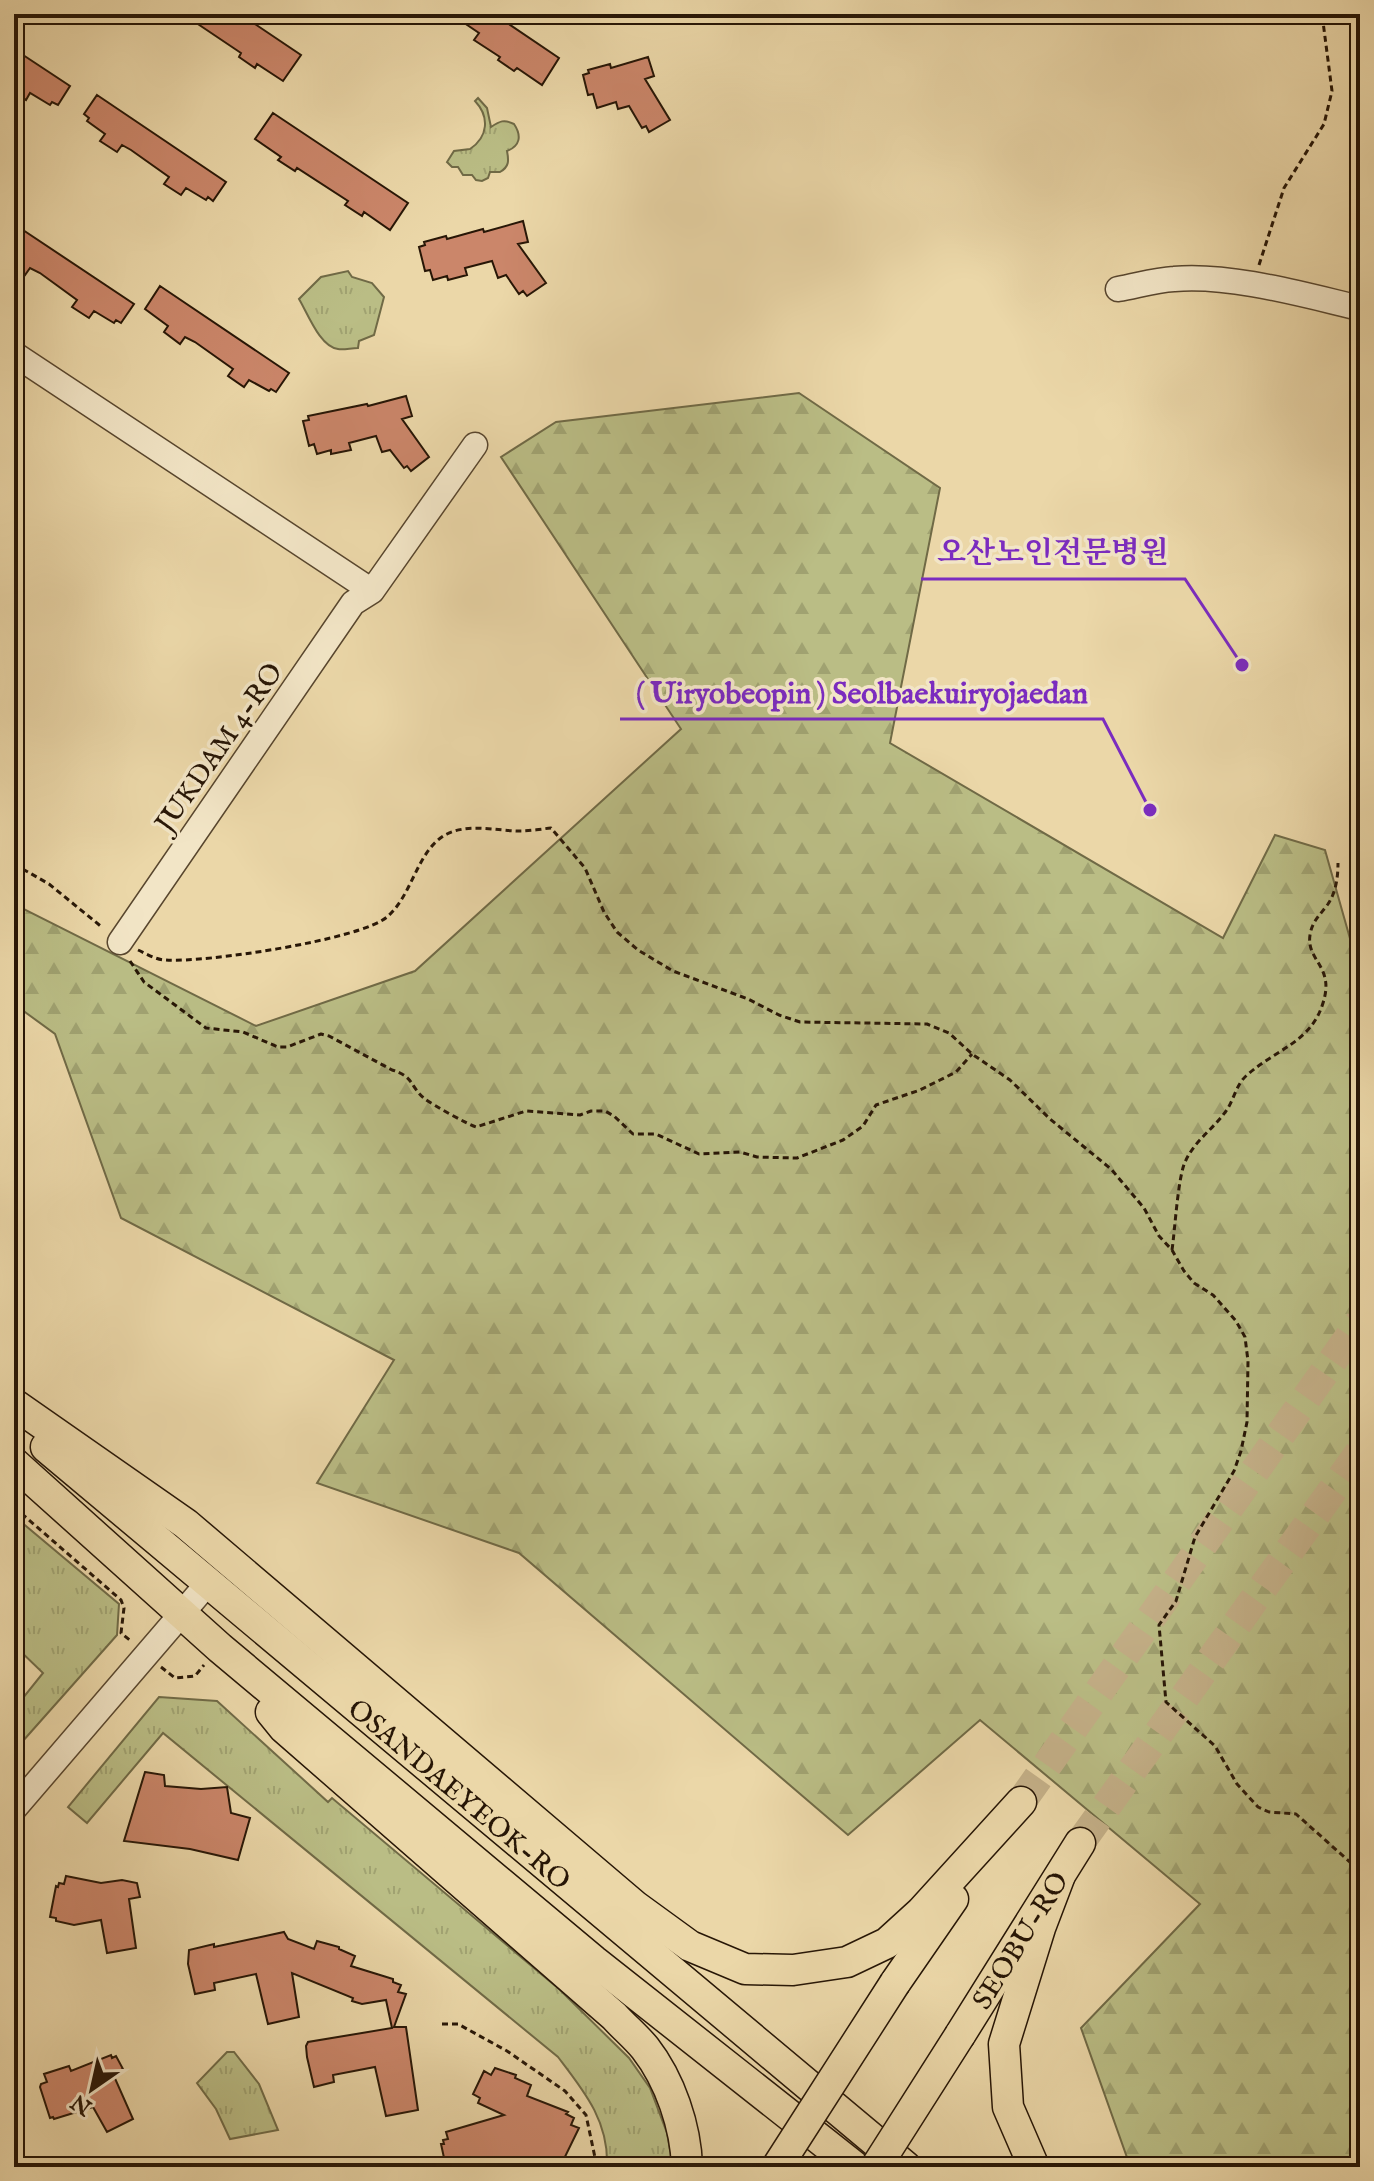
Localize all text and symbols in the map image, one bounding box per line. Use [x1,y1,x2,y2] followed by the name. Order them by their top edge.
[921,525,1185,579] callout: 오산노인전문병원
[937,535,1169,573] text: 오산노인전문병원
[147,657,292,843] street label: JUKDAM 4-RO
[620,665,1103,719] callout: ( Uiryobeopin ) Seolbaekuiryojaedan
[636,676,1088,714] text: ( Uiryobeopin ) Seolbaekuiryojaedan
[340,1692,577,1899] street label: OSANDAEYEOK-RO
[965,1866,1078,2017] street label: SEOBU-RO
[52,2049,132,2129] north arrow
[66,2087,98,2121] text: N

